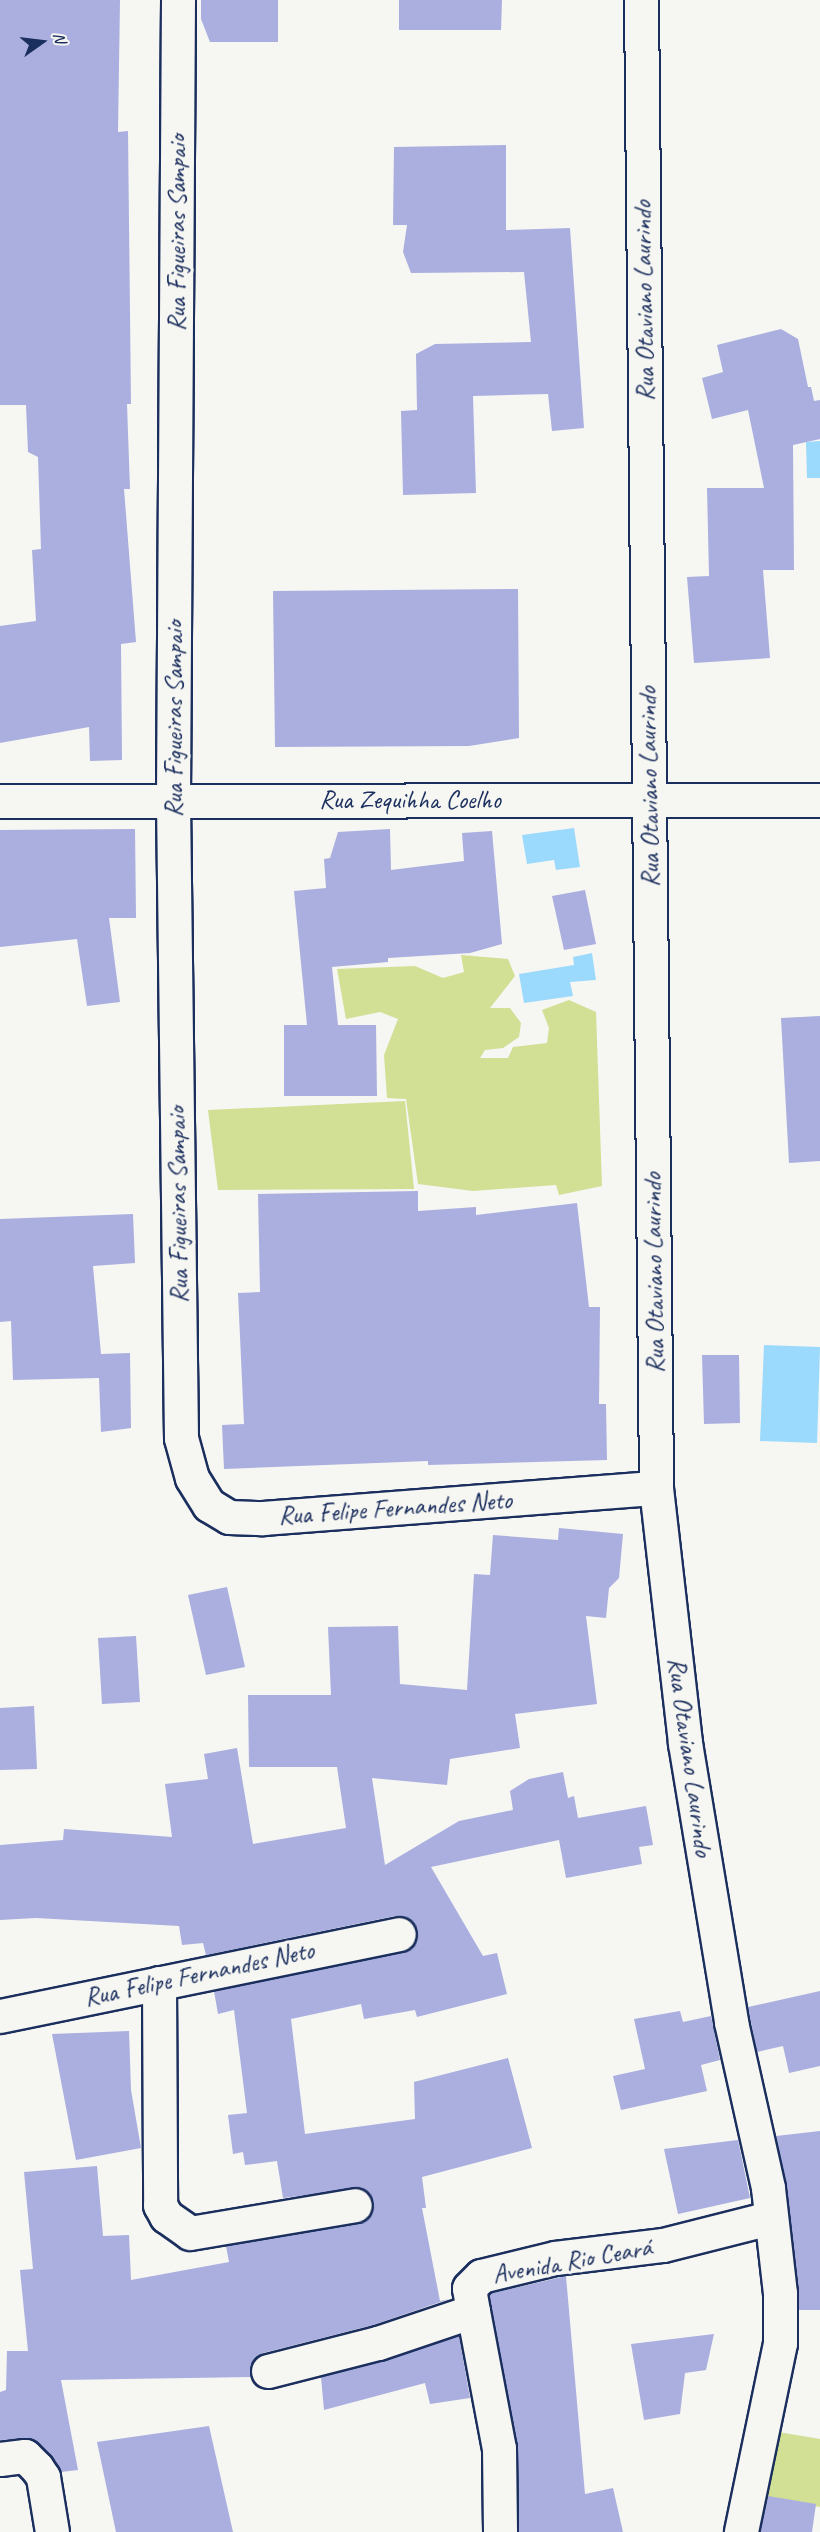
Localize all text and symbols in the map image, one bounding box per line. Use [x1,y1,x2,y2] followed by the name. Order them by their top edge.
[12,12,72,72] north arrow
[49,30,70,45] text: N
[161,135,193,331] street label: Rua Figueiras Sampaio
[627,200,661,402] street label: Rua Otaviano Laurindo
[158,621,190,817] street label: Rua Figueiras Sampaio
[632,686,666,888] street label: Rua Otaviano Laurindo
[319,784,501,816] street label: Rua Zequihha Coelho
[161,1107,195,1303] street label: Rua Figueiras Sampaio
[637,1172,671,1374] street label: Rua Otaviano Laurindo
[278,1484,512,1532] street label: Rua Felipe Fernandes Neto
[661,1655,719,1859] street label: Rua Otaviano Laurindo
[82,1935,316,2013] street label: Rua Felipe Fernandes Neto
[491,2232,653,2290] street label: Avenida Rio Ceará

